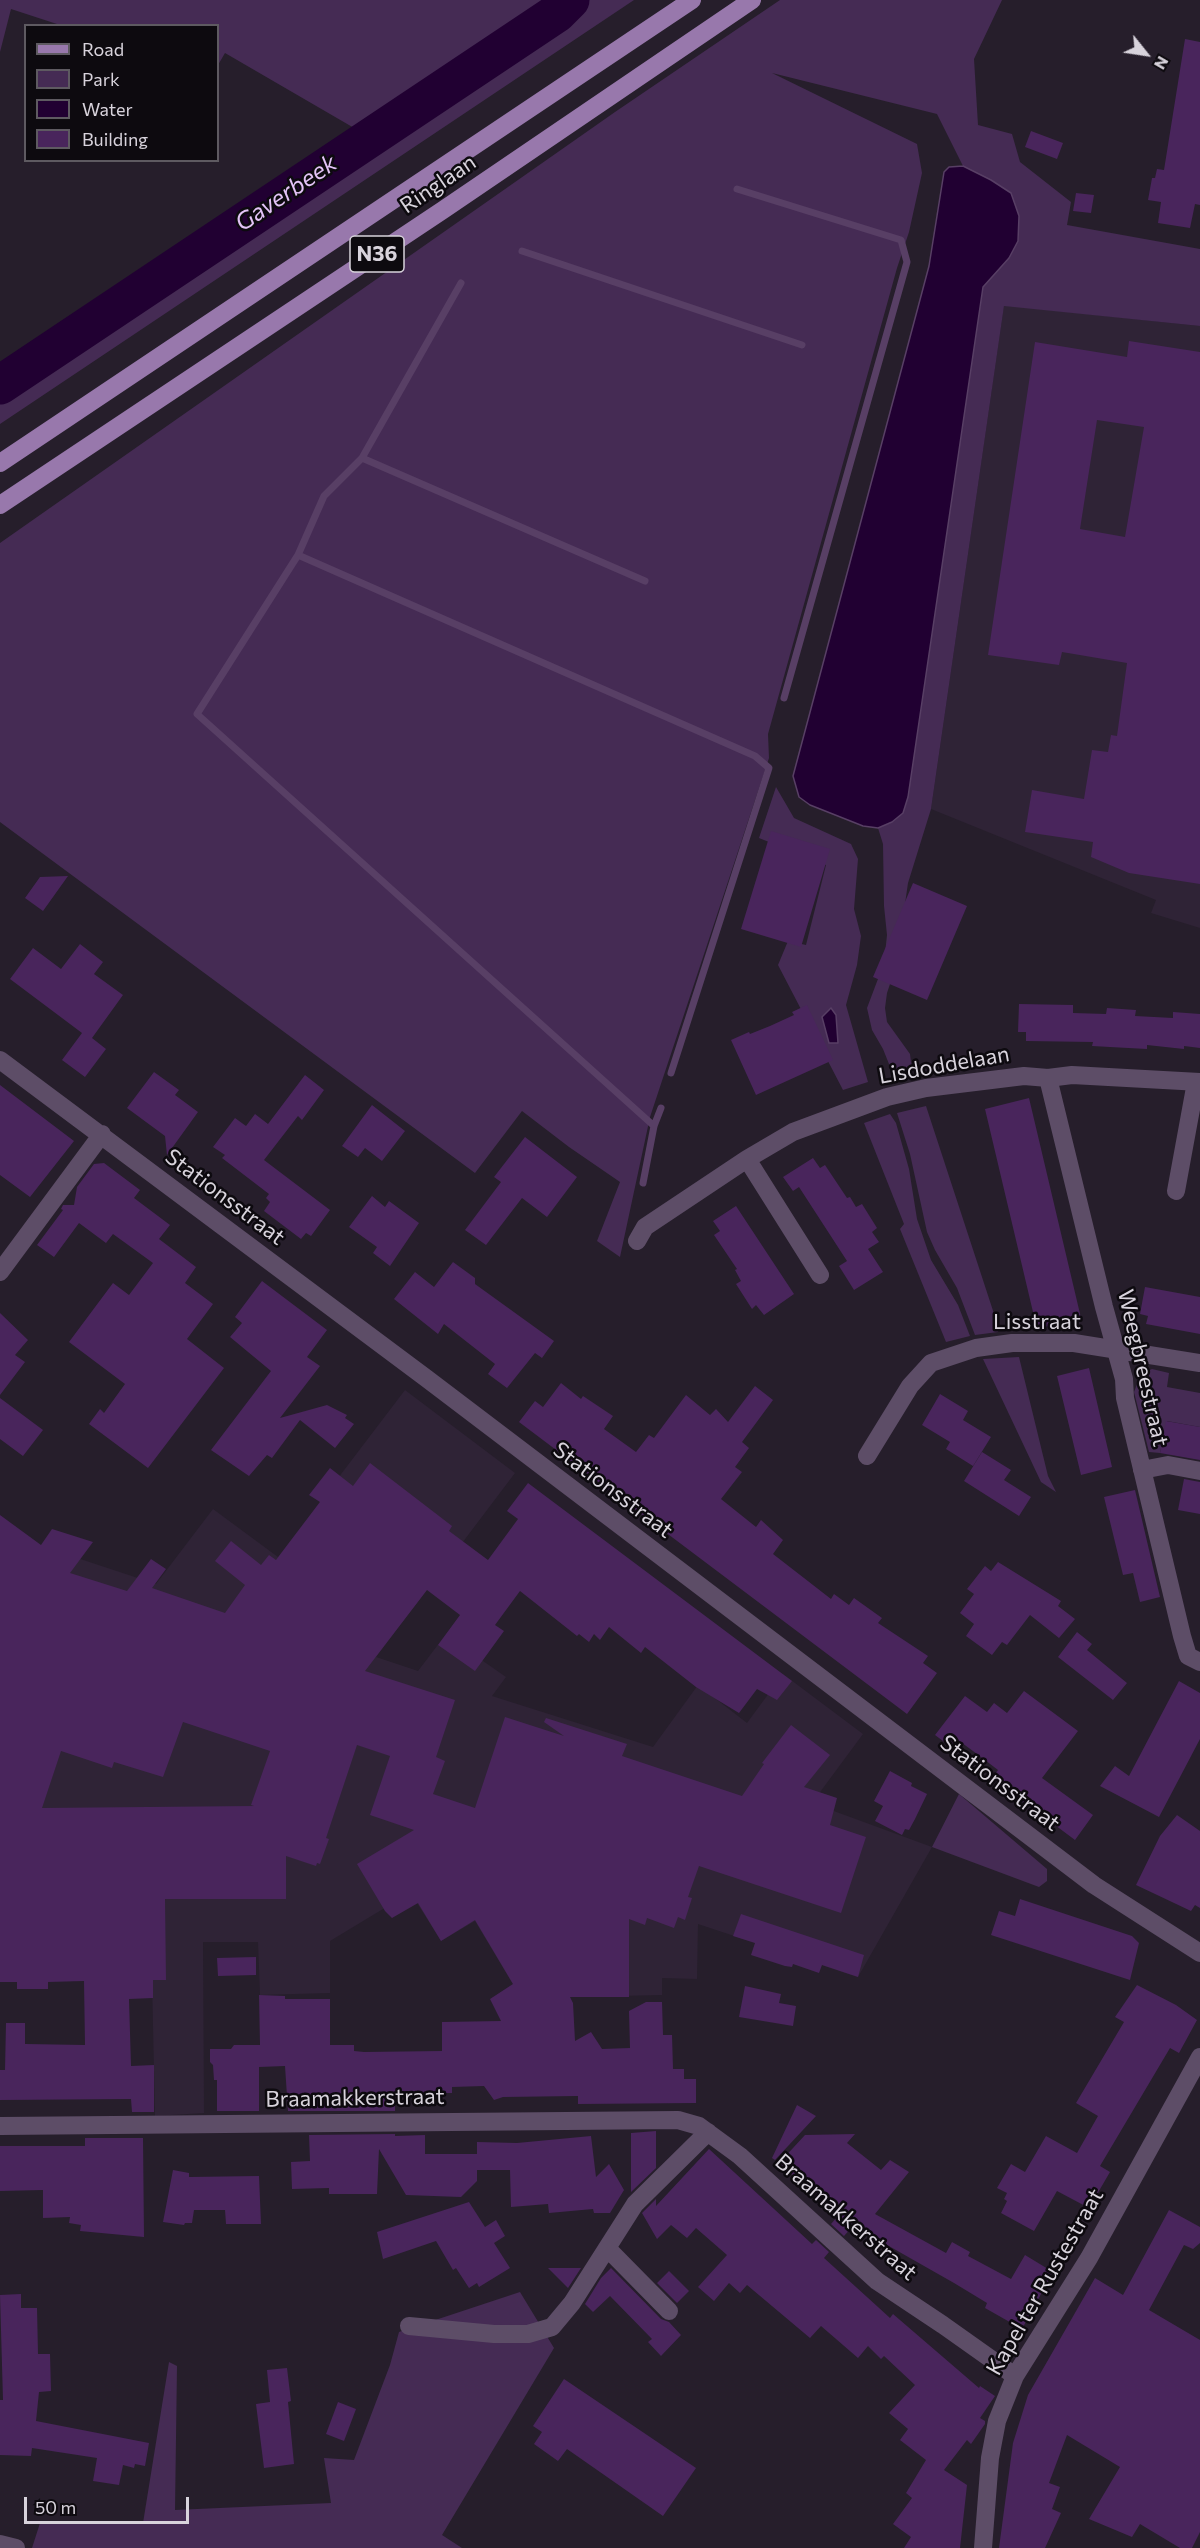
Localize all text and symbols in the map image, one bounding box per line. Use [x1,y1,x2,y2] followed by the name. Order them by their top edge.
[24,24,219,162] legend
[1116,24,1176,84] north arrow
[82,38,124,60] text: Road
[1151,53,1173,73] text: N
[82,68,120,90] text: Park
[82,98,133,120] text: Water
[82,128,148,150] text: Building
[230,148,342,238] water label: Gaverbeek
[395,149,481,219] street label: Ringlaan
[350,236,404,272] road number: N36
[877,1041,1011,1089] street label: Lisdoddelaan
[160,1143,290,1251] street label: Stationsstraat
[1112,1287,1174,1449] street label: Weegbreestraat
[993,1309,1081,1335] street label: Lisstraat
[548,1436,678,1544] street label: Stationsstraat
[935,1729,1065,1837] street label: Stationsstraat
[265,2083,445,2113] street label: Braamakkerstraat
[770,2148,922,2286] street label: Braamakkerstraat
[981,2184,1109,2380] street label: Kapel ter Rustestraat
[27,2485,192,2523] scale bar
[35,2496,76,2518] text: 50 m

